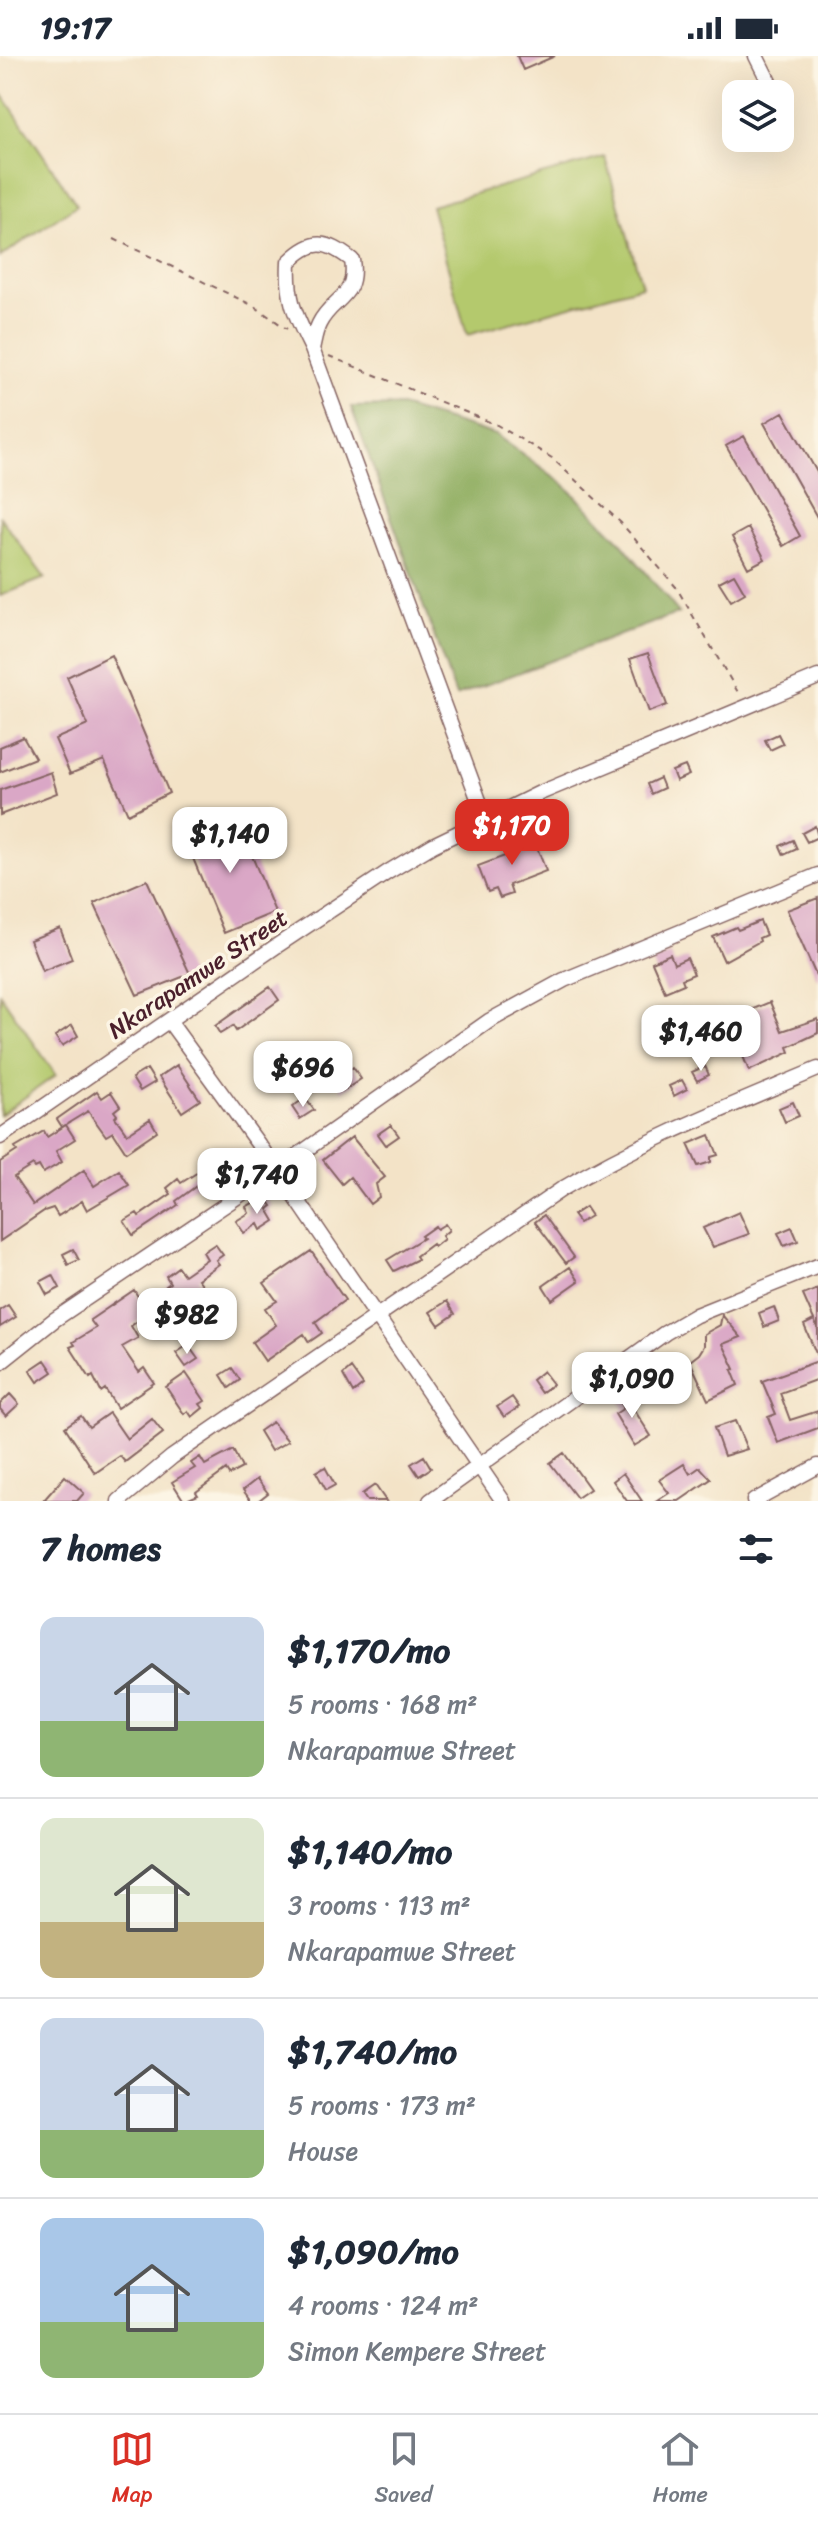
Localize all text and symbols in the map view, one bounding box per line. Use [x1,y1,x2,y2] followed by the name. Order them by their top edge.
[40,1,110,55] text: 19:17
[722,80,794,152] map controls
[722,80,794,152] button: layers
[447,799,577,867] pin: $1,170
[473,802,551,848] text: $1,170
[165,807,295,875] pin: $1,140
[190,810,270,856] text: $1,140
[99,898,297,1050] street label: Nkarapamwe Street
[636,1005,766,1073] pin: $1,460
[659,1008,743,1054] text: $1,460
[256,1041,350,1109] pin: $696
[272,1044,335,1090] text: $696
[192,1148,322,1216] pin: $1,740
[215,1151,299,1197] text: $1,740
[140,1288,234,1356] pin: $982
[155,1291,219,1337] text: $982
[567,1352,697,1420] pin: $1,090
[590,1355,674,1401] text: $1,090
[40,1519,161,1579] text: 7 homes
[734,1527,778,1571] icon: filters
[288,1621,450,1681] text: $1,170/mo
[104,1649,200,1745] icon: home
[288,1681,477,1727] text: 5 rooms · 168 m²
[288,1727,516,1773] text: Nkarapamwe Street
[288,1822,452,1882] text: $1,140/mo
[104,1850,200,1946] icon: home
[288,1882,471,1928] text: 3 rooms · 113 m²
[288,1928,516,1974] text: Nkarapamwe Street
[288,2022,457,2082] text: $1,740/mo
[104,2050,200,2146] icon: home
[288,2082,476,2128] text: 5 rooms · 173 m²
[288,2128,358,2174] text: House
[288,2222,459,2282] text: $1,090/mo
[104,2250,200,2346] icon: home
[288,2282,479,2328] text: 4 rooms · 124 m²
[288,2328,546,2374] text: Simon Kempere Street
[110,2427,154,2514] tab: Map
[375,2427,433,2514] tab: Saved
[653,2427,708,2514] tab: Home

